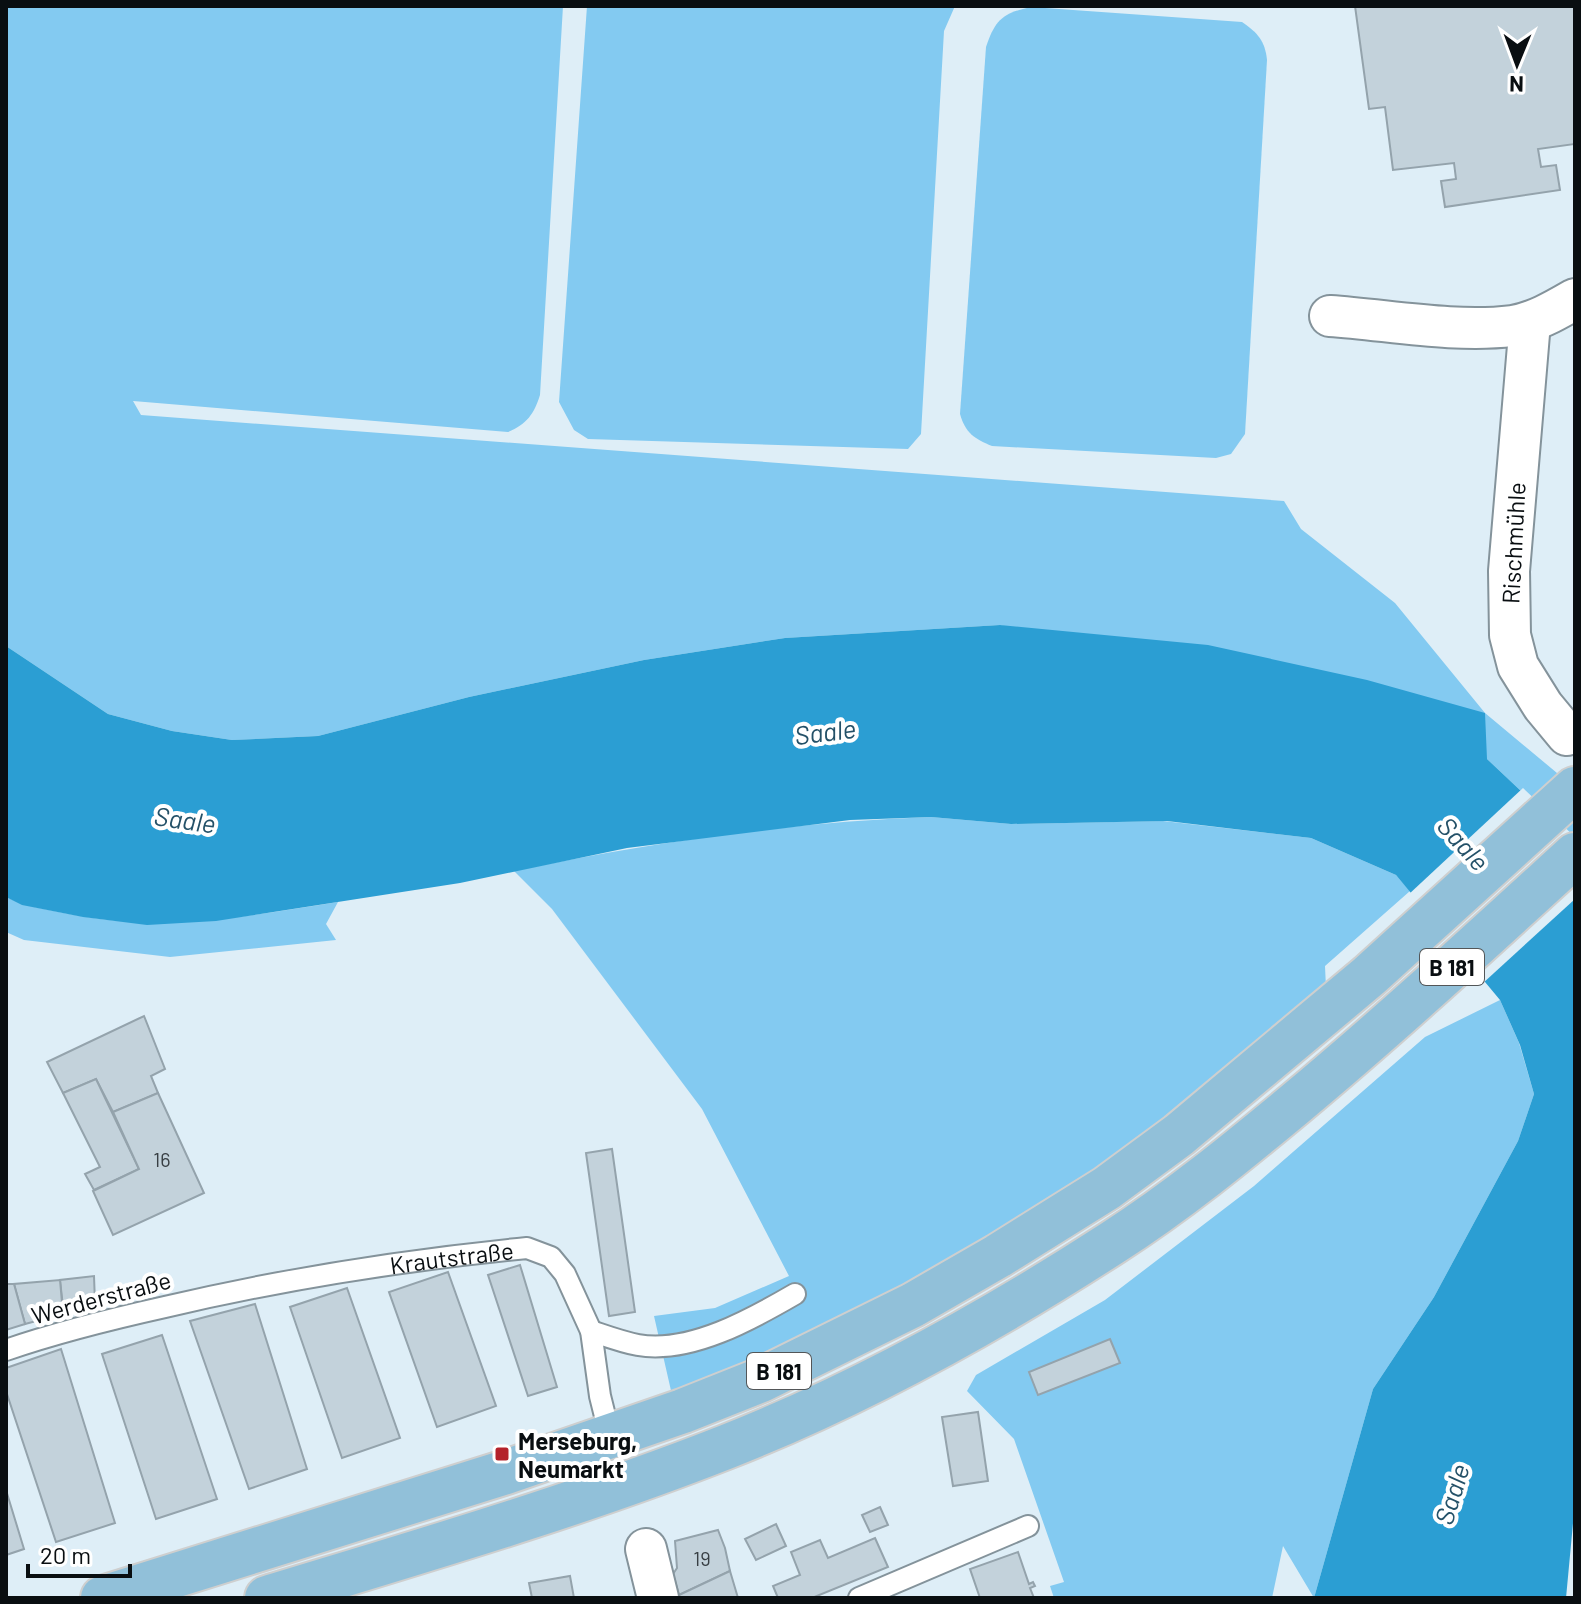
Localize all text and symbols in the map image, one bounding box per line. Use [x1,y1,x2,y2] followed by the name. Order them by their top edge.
[1477,24,1557,104] north arrow
[1509,72,1524,98] text: N
[1495,481,1531,605] street label: Rischmühle
[793,712,857,750] water label: Saale
[152,799,218,839] water label: Saale
[1432,810,1496,876] water label: Saale
[1420,949,1484,985] road number: B 181
[153,1147,171,1171] house number: 16
[388,1235,515,1279] street label: Krautstraße
[28,1264,174,1330] street label: Werderstraße
[747,1353,811,1389] road number: B 181
[518,1426,637,1483] place label: Merseburg, Neumarkt
[493,1445,511,1463] marker: Merseburg, Neumarkt
[1427,1460,1475,1528] water label: Saale
[28,1528,130,1578] scale bar
[40,1540,91,1569] text: 20 m
[693,1546,711,1570] house number: 19

